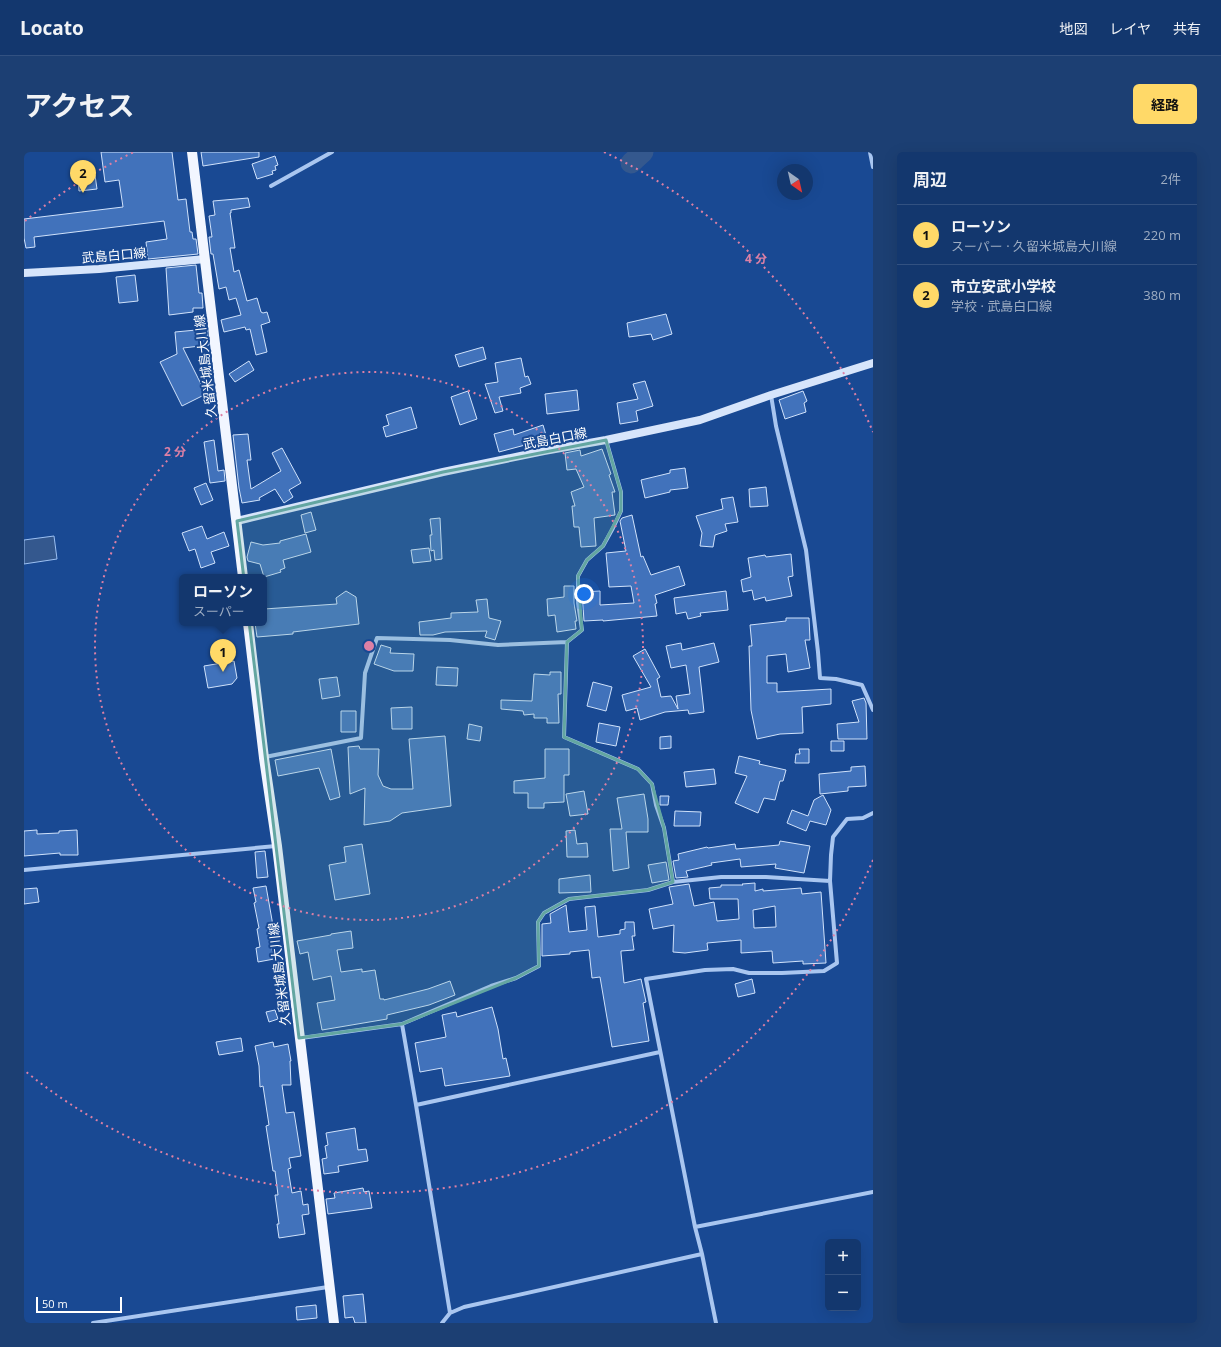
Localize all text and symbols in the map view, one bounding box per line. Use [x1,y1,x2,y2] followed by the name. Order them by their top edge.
[20,15,84,41] text: Locato
[1059,19,1087,38] text: 地図
[1109,19,1151,38] text: レイヤ
[1173,19,1201,38] text: 共有
[1133,84,1197,124] button: 経路
[24,86,135,124] text: アクセス
[70,160,96,193] pin: 2
[777,164,813,200] north arrow
[913,168,947,191] text: 周辺
[1161,170,1181,188] text: 2件
[951,216,1011,236] text: ローソン
[922,226,930,244] text: 1
[1143,226,1181,244] text: 220 m
[951,237,1117,255] text: スーパー · 久留米城島大川線
[81,243,147,267] street label: 武島白口線
[745,250,767,267] text: 4 分
[951,276,1056,296] text: 市立安武小学校
[922,286,930,304] text: 2
[1143,286,1181,304] text: 380 m
[951,297,1052,315] text: 学校 · 武島白口線
[190,313,220,419] street label: 久留米城島大川線
[521,423,589,453] street label: 武島白口線
[164,443,186,460] text: 2 分
[179,574,267,626] popup
[193,581,253,601] text: ローソン
[574,584,594,604] your location
[193,602,245,620] text: スーパー
[210,639,236,672] pin: 1
[362,639,376,653] centre of rings
[264,921,294,1027] street label: 久留米城島大川線
[825,1239,861,1311] map controls
[825,1239,861,1275] button: +
[825,1275,861,1311] button: −
[36,1295,122,1314] scale bar
[42,1296,68,1311] text: 50 m

